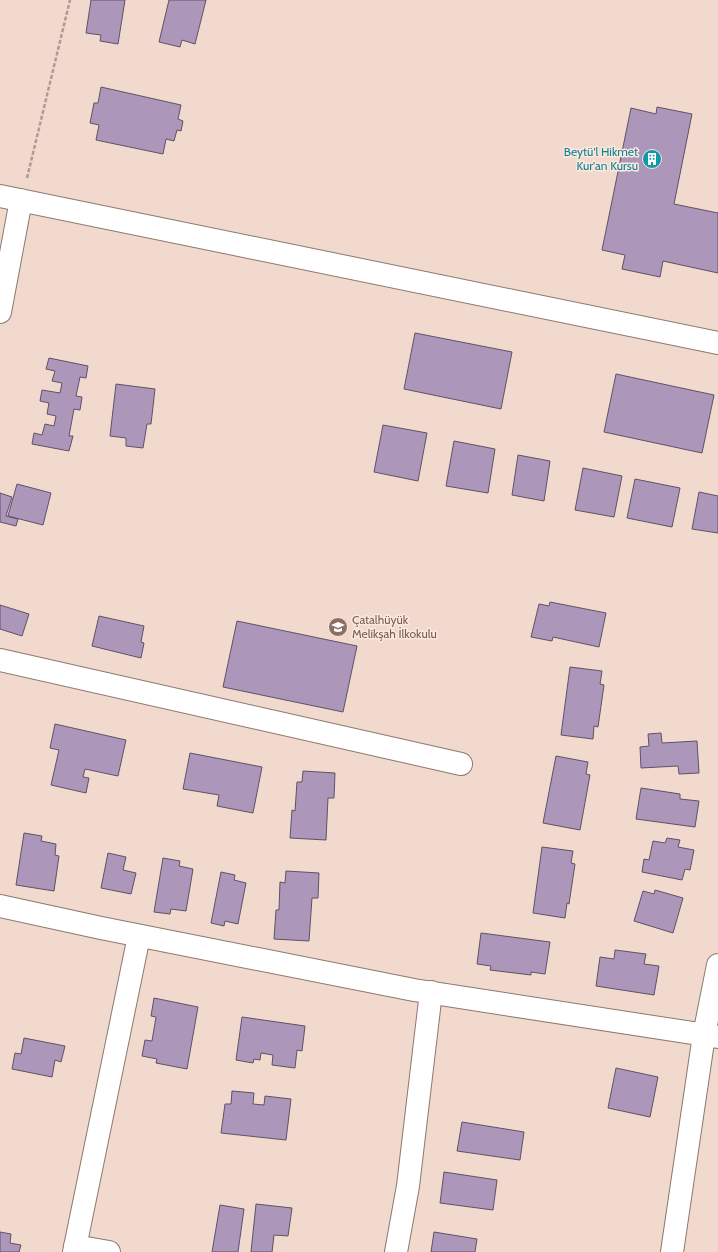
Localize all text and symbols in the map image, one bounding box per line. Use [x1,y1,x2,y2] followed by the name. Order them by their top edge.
[564,144,638,173] place label: Beytü'l Hikmet Kur'an Kursu
[641,148,663,170] building icon: Beytü'l Hikmet Kur'an Kursu
[352,612,437,641] place label: Çatalhüyük Melikşah İlkokulu
[327,616,349,638] school or university icon: Çatalhüyük Melikşah İlkokulu

